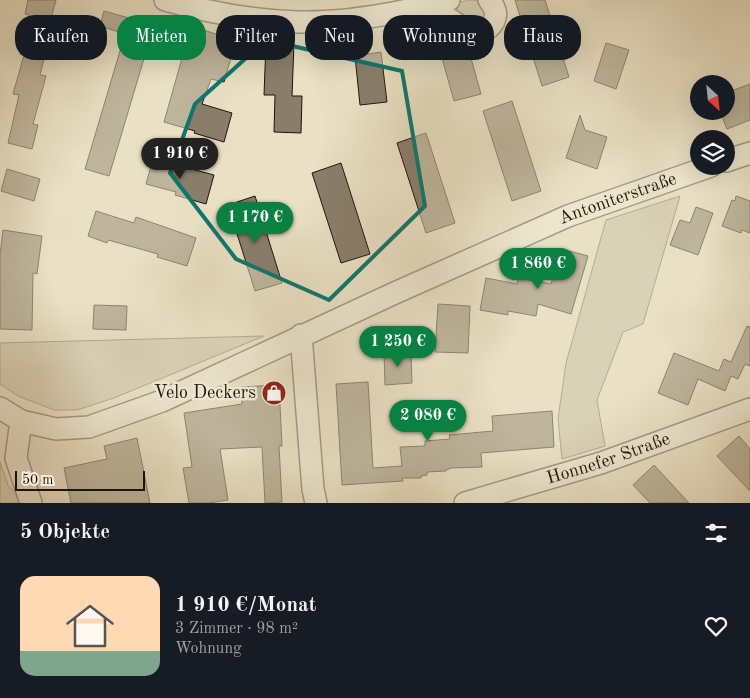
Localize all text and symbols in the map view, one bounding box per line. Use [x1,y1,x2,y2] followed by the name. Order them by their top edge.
[15,15,107,60] chip: Kaufen
[117,15,206,60] chip: Mieten
[216,15,295,60] chip: Filter
[305,15,373,60] chip: Neu
[383,15,494,60] chip: Wohnung
[504,15,581,60] chip: Haus
[690,75,735,120] north arrow
[690,75,735,175] map controls
[690,130,735,175] button: layers
[134,138,226,180] pin: 1 910 €
[152,146,208,162] text: 1 910 €
[556,170,679,228] street label: Antoniterstraße
[209,202,301,244] pin: 1 170 €
[227,210,283,226] text: 1 170 €
[492,248,584,290] pin: 1 860 €
[510,256,566,272] text: 1 860 €
[352,326,444,368] pin: 1 250 €
[370,334,426,350] text: 1 250 €
[261,380,287,406] shop icon: Velo Deckers
[154,384,256,402] place label: Velo Deckers
[382,400,474,442] pin: 2 080 €
[400,408,456,424] text: 2 080 €
[544,430,672,488] street label: Honnefer Straße
[15,468,145,491] scale bar
[22,473,53,487] text: 50 m
[702,519,730,547] icon: filters
[20,522,110,543] text: 5 Objekte
[175,595,316,616] text: 1 910 €/Monat
[60,596,120,656] icon: home
[702,612,730,640] icon: heart
[175,621,298,637] text: 3 Zimmer · 98 m²
[175,641,242,657] text: Wohnung

